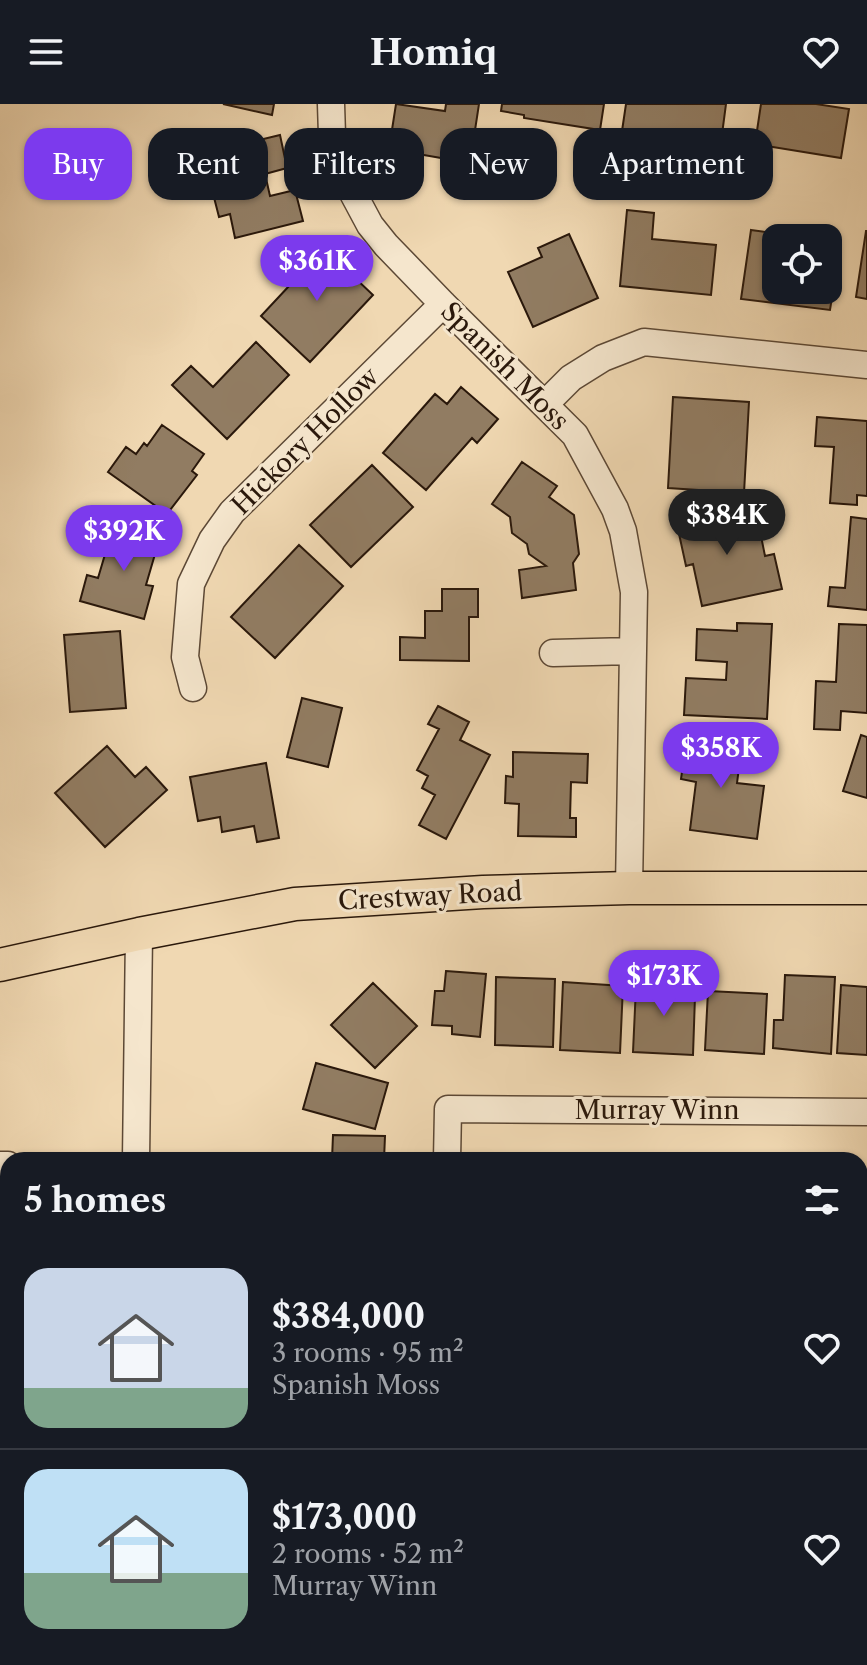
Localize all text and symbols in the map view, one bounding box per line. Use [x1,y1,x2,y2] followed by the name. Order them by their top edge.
[24,30,68,74] icon: menu
[370,30,497,74] text: Homiq
[799,30,843,74] icon: heart
[24,128,132,200] chip: Buy
[148,128,268,200] chip: Rent
[284,128,424,200] chip: Filters
[440,128,557,200] chip: New
[573,128,773,200] chip: Apartment
[762,224,842,304] map controls
[762,224,842,304] button: locate
[261,235,373,303] pin: $361K
[278,245,356,277] text: $361K
[434,295,576,437] street label: Spanish Moss
[225,360,386,521] street label: Hickory Hollow
[671,489,783,557] pin: $384K
[686,499,768,531] text: $384K
[68,505,180,573] pin: $392K
[84,515,164,547] text: $392K
[665,722,777,790] pin: $358K
[681,732,761,764] text: $358K
[337,875,523,917] street label: Crestway Road
[608,950,720,1018] pin: $173K
[626,960,702,992] text: $173K
[574,1094,740,1126] street label: Murray Winn
[800,1178,844,1222] icon: filters
[24,1179,166,1221] text: 5 homes
[272,1295,425,1337] text: $384,000
[88,1300,184,1396] icon: home
[800,1326,844,1370] icon: heart
[272,1337,464,1369] text: 3 rooms · 95 m²
[272,1369,440,1401] text: Spanish Moss
[272,1496,417,1538] text: $173,000
[88,1501,184,1597] icon: home
[800,1527,844,1571] icon: heart
[272,1538,464,1570] text: 2 rooms · 52 m²
[272,1570,437,1602] text: Murray Winn

